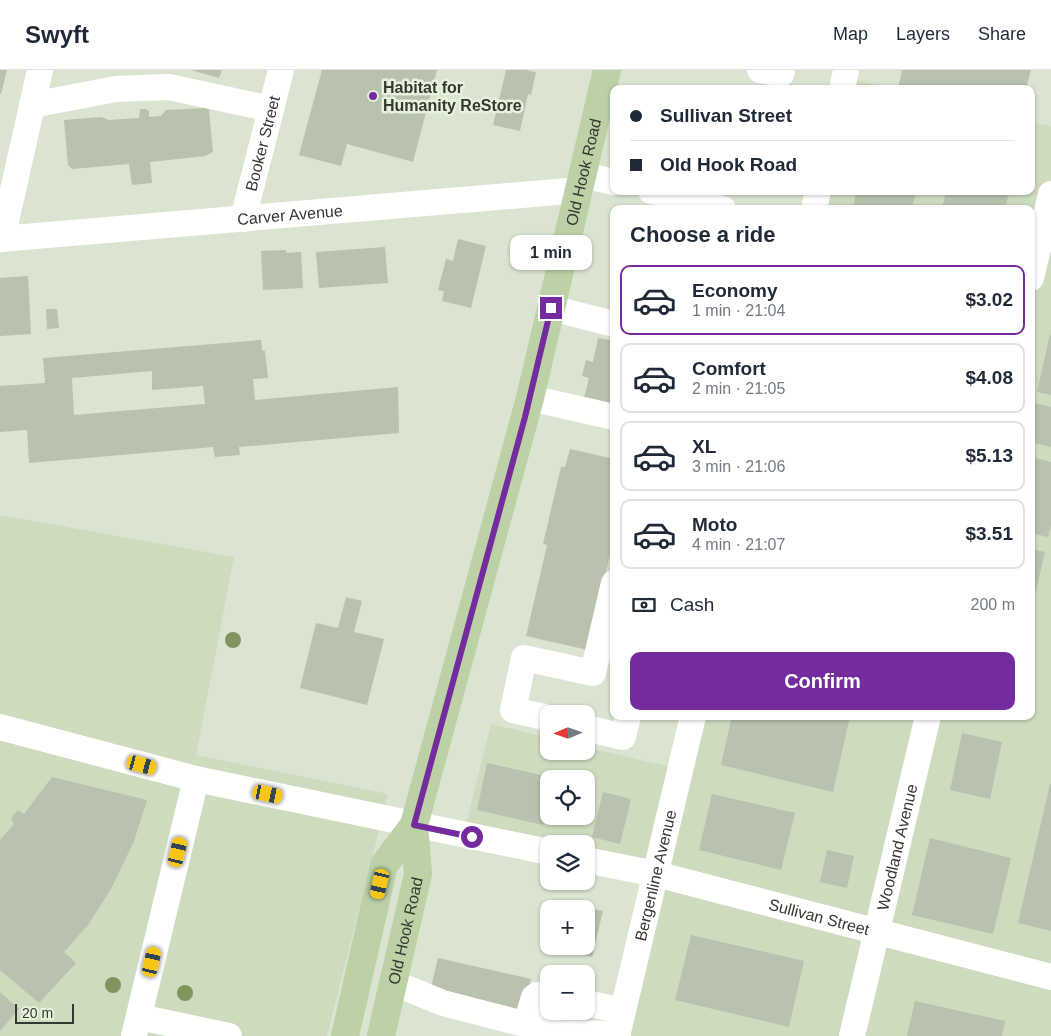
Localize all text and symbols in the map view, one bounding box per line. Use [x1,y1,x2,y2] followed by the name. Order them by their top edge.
[25,21,89,48] text: Swyft
[833,24,868,44] text: Map
[896,24,950,44] text: Layers
[978,24,1026,44] text: Share
[383,79,522,114] place label: Habitat for Humanity ReStore
[367,90,379,102] marker: Habitat for Humanity ReStore
[242,93,283,193] street label: Booker Street
[660,105,792,126] text: Sullivan Street
[563,117,604,227] street label: Old Hook Road
[660,154,797,175] text: Old Hook Road
[237,202,343,228] street label: Carver Avenue
[630,222,775,247] text: Choose a ride
[510,236,592,270] callout: 1 min
[530,244,572,261] text: 1 min
[632,278,677,323] icon: car
[692,280,778,301] text: Economy
[965,289,1013,310] text: $3.02
[540,297,562,319] route end
[692,302,785,319] text: 1 min · 21:04
[632,356,677,401] icon: car
[692,358,766,379] text: Comfort
[965,367,1013,388] text: $4.08
[692,380,785,397] text: 2 min · 21:05
[632,434,677,479] icon: car
[692,436,716,457] text: XL
[965,445,1013,466] text: $5.13
[692,458,785,475] text: 3 min · 21:06
[632,512,677,557] icon: car
[692,514,737,535] text: Moto
[965,523,1013,544] text: $3.51
[692,536,785,553] text: 4 min · 21:07
[630,591,658,619] icon: cash
[670,594,714,615] text: Cash
[971,596,1015,613] text: 200 m
[630,652,1015,710] button: Confirm
[540,705,595,760] north arrow
[540,705,595,1020] map controls
[125,754,158,776] car
[540,770,595,825] button: locate
[874,782,921,912] street label: Woodland Avenue
[251,784,284,804] car
[632,808,679,943] street label: Bergenline Avenue
[461,826,483,848] route start
[540,835,595,890] button: layers
[167,836,188,868] car
[369,868,390,900] car
[385,876,426,986] street label: Old Hook Road
[767,896,872,938] street label: Sullivan Street
[540,900,595,955] button: +
[141,946,162,978] car
[540,965,595,1020] button: −
[15,1001,74,1024] scale bar
[22,1005,53,1021] text: 20 m

